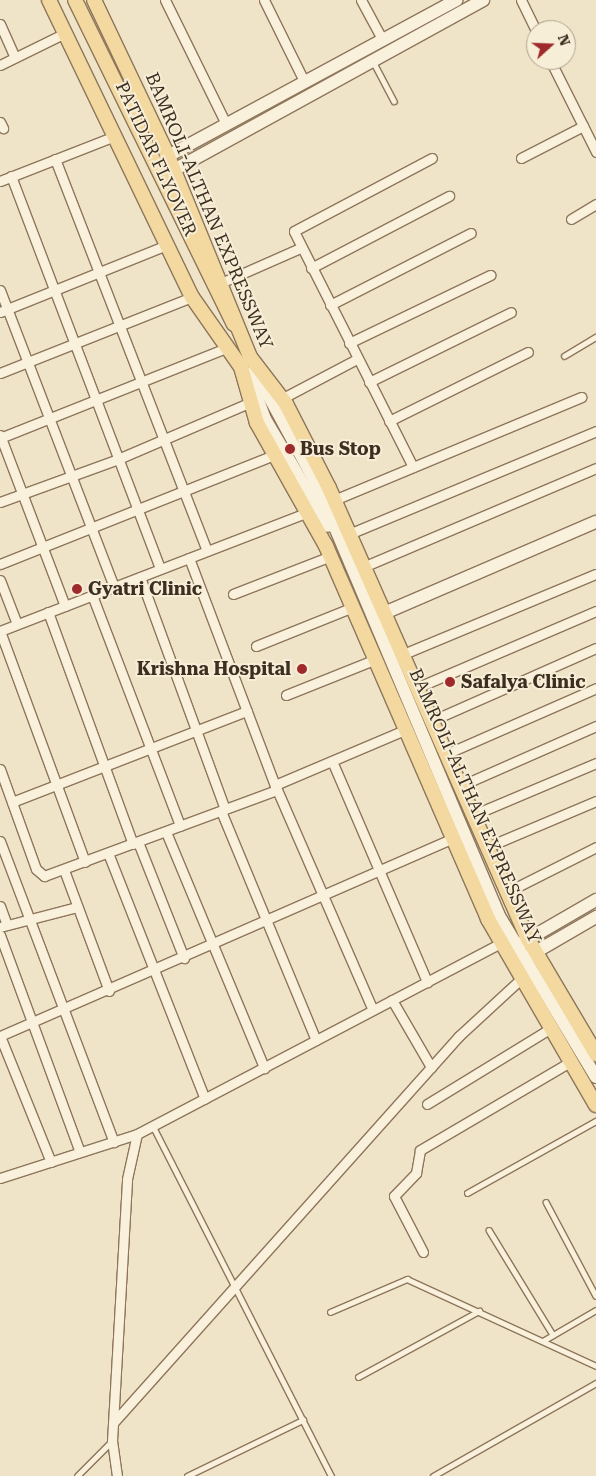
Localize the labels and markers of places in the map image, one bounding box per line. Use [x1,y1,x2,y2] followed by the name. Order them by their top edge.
[300,438,381,460] place label: Bus Stop
[284,443,296,455] marker: Bus Stop
[88,578,202,600] place label: Gyatri Clinic
[70,582,84,596] marker: Gyatri Clinic
[137,658,291,680] place label: Krishna Hospital
[295,662,309,676] marker: Krishna Hospital
[461,671,586,693] place label: Safalya Clinic
[443,675,457,689] marker: Safalya Clinic

